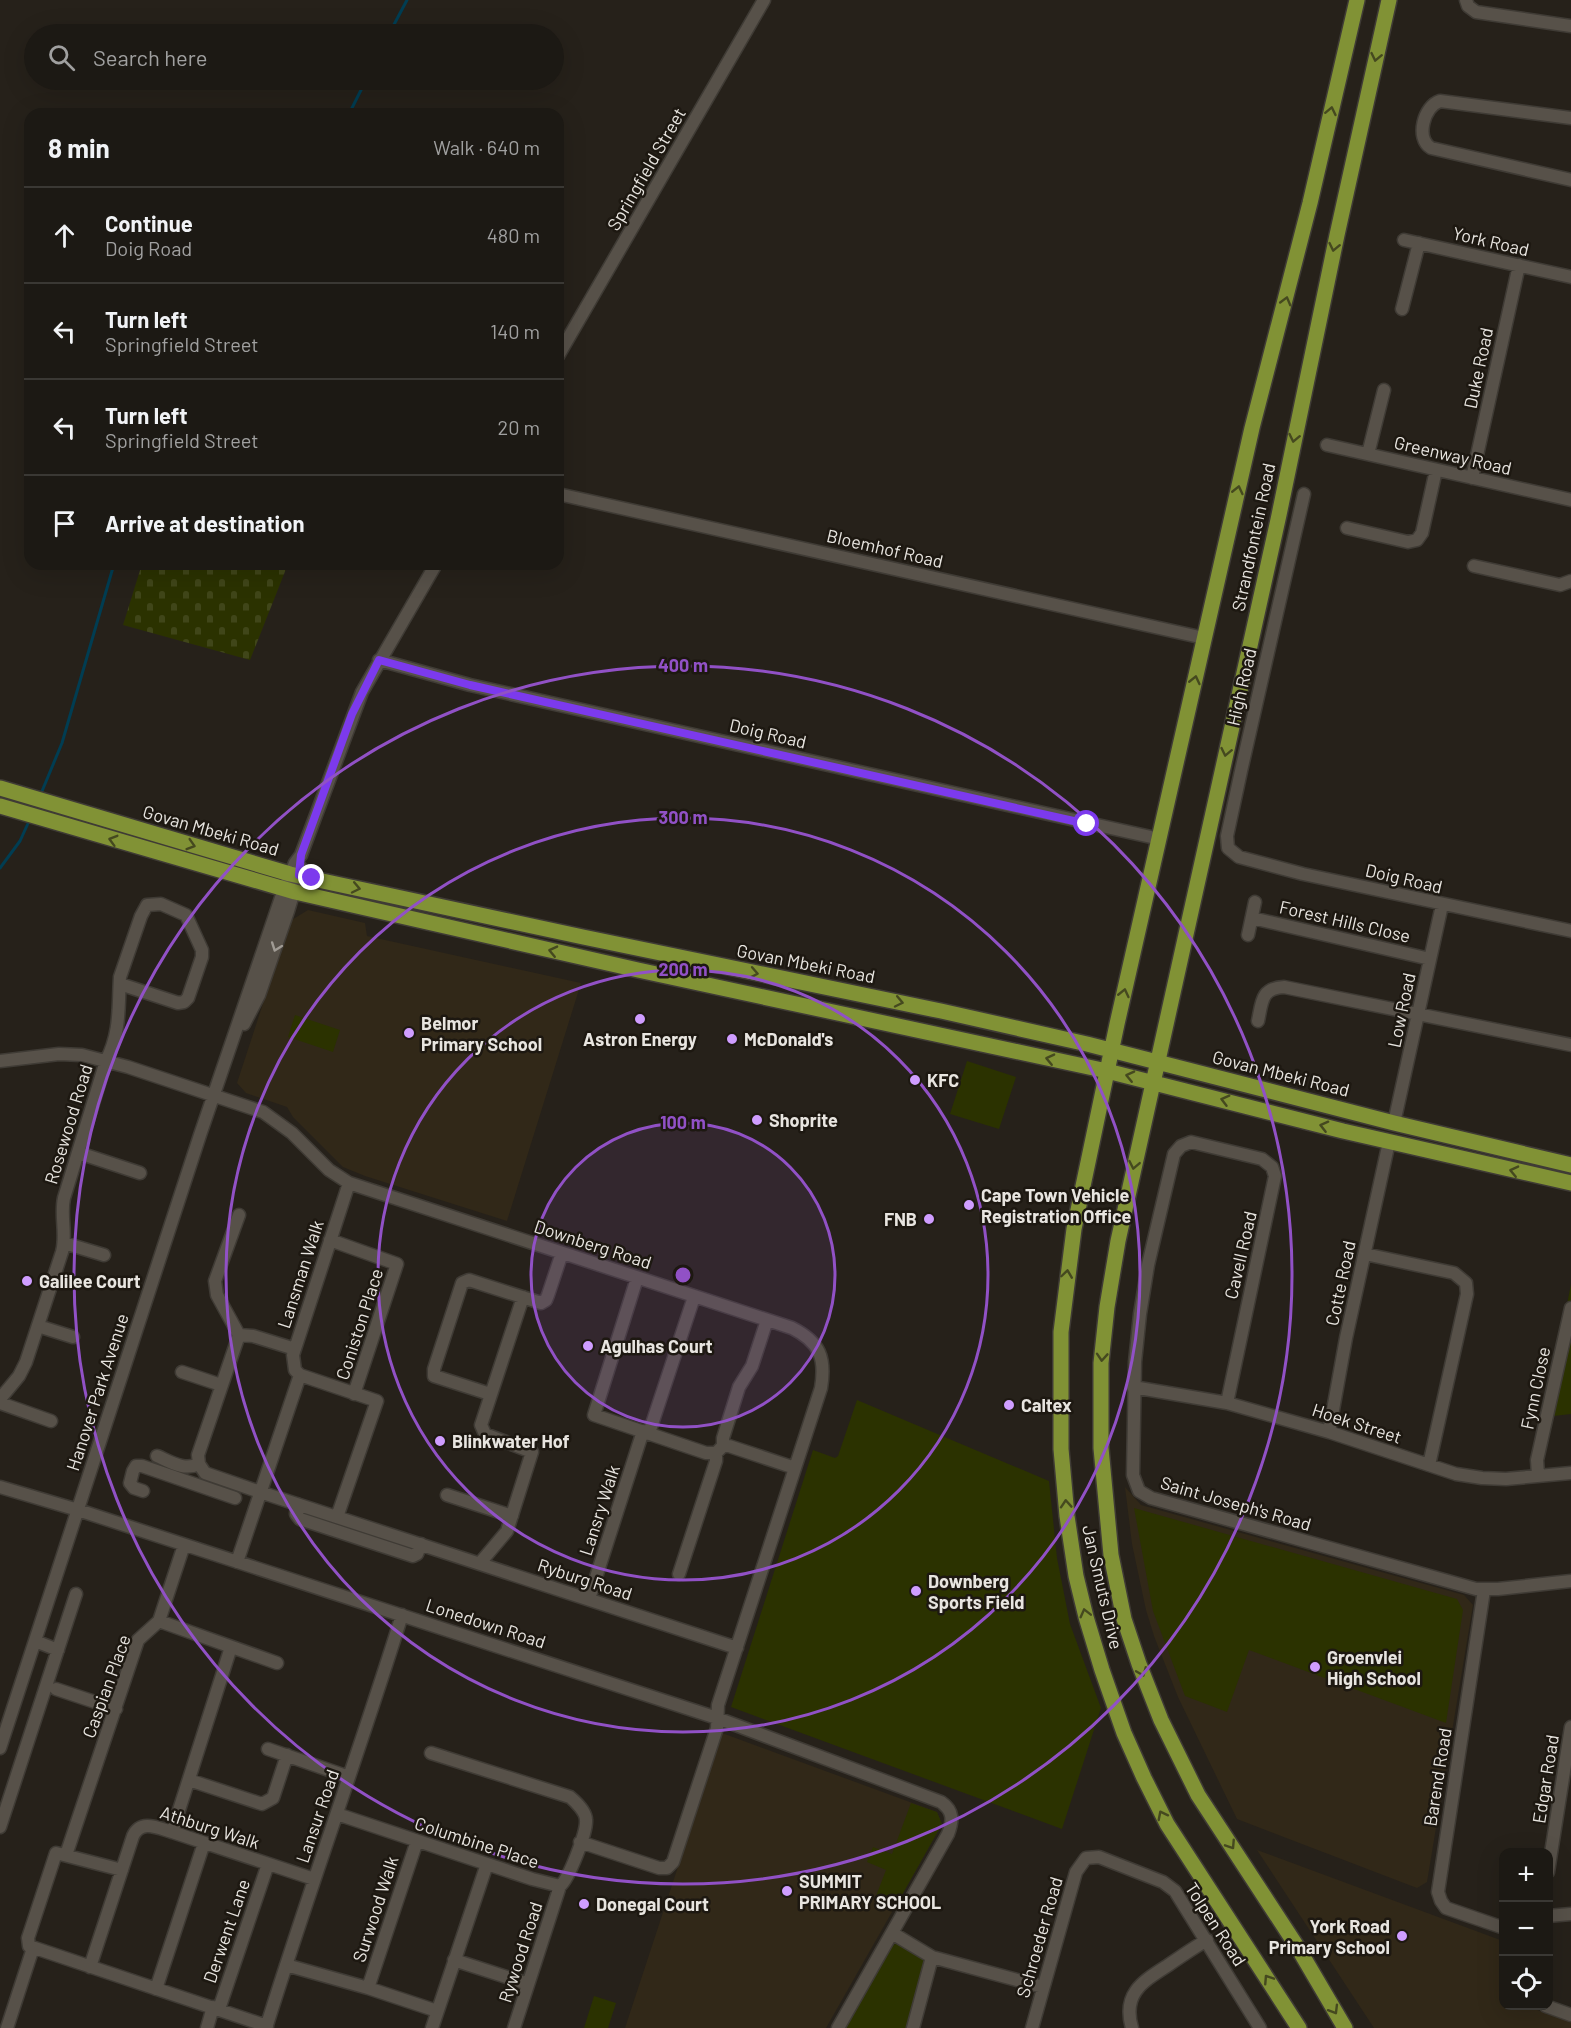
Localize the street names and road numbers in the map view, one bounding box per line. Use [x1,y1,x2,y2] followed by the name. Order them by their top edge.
[602,104,690,234] street label: Springfield Street
[1451,222,1531,260] street label: York Road
[1459,326,1497,410] street label: Duke Road
[1392,431,1514,479] street label: Greenway Road
[1227,461,1279,613] street label: Strandfontein Road
[825,524,945,572] street label: Bloemhof Road
[1221,646,1261,728] street label: High Road
[727,713,809,753] street label: Doig Road
[140,800,282,860] street label: Govan Mbeki Road
[1363,858,1445,898] street label: Doig Road
[1277,895,1413,947] street label: Forest Hills Close
[735,939,877,987] street label: Govan Mbeki Road
[1382,971,1420,1049] street label: Low Road
[1210,1045,1352,1101] street label: Govan Mbeki Road
[39,1061,97,1187] street label: Rosewood Road
[1219,1209,1261,1301] street label: Cavell Road
[532,1215,654,1273] street label: Downberg Road
[272,1217,328,1331] street label: Lansman Walk
[1320,1238,1360,1328] street label: Cotte Road
[331,1265,387,1383] street label: Coniston Place
[61,1311,133,1473] street label: Hanover Park Avenue
[1516,1345,1554,1431] street label: Fynn Close
[1309,1398,1405,1448] street label: Hoek Street
[574,1462,624,1558] street label: Lansry Walk
[1158,1471,1314,1535] street label: Saint Joseph's Road
[1078,1523,1128,1651] street label: Jan Smuts Drive
[535,1553,635,1605] street label: Ryburg Road
[423,1593,549,1653] street label: Lonedown Road
[77,1631,135,1741] street label: Caspian Place
[1418,1726,1456,1828] street label: Barend Road
[1527,1733,1563,1825] street label: Edgar Road
[291,1766,343,1866] street label: Lansur Road
[157,1801,263,1853] street label: Athburg Walk
[412,1812,542,1872] street label: Columbine Place
[348,1853,402,1965] street label: Surwood Walk
[1011,1874,1067,2000] street label: Schroeder Road
[198,1876,254,1986] street label: Derwent Lane
[1181,1878,1251,1970] street label: Tolpen Road
[493,1899,547,2005] street label: Rywood Road

